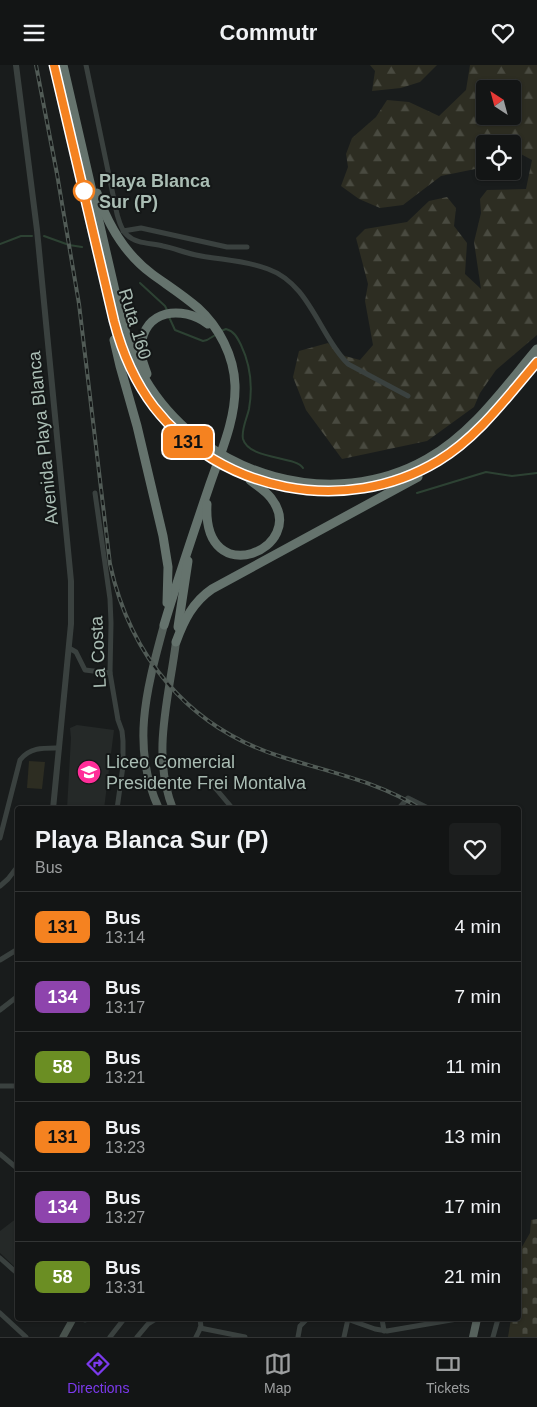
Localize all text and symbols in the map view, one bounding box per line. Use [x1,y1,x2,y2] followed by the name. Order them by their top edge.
[20,19,48,47] icon: menu
[489,19,517,47] icon: heart
[220,20,317,45] text: Commutr
[476,80,521,125] north arrow
[476,80,521,180] map controls
[476,135,521,180] button: locate
[99,171,211,212] place label: Playa Blanca Sur (P)
[73,180,95,202] marker: Playa Blanca Sur (P)
[115,286,155,362] street label: Ruta 160
[24,349,62,526] street label: Avenida Playa Blanca
[159,426,217,458] line badge: 131
[173,432,203,452] text: 131
[86,615,110,688] street label: La Costa
[106,752,307,793] place label: Liceo Comercial Presidente Frei Montalva
[76,759,102,785] school or university icon: Liceo Comercial Presidente Frei Montalva
[449,823,501,875] button: heart
[35,826,268,853] text: Playa Blanca Sur (P)
[35,859,63,876] text: Bus
[105,907,141,928] text: Bus
[455,916,501,937] text: 4 min
[47,917,78,937] text: 131
[105,929,145,946] text: 13:14
[105,977,141,998] text: Bus
[455,986,501,1007] text: 7 min
[47,987,78,1007] text: 134
[105,999,145,1016] text: 13:17
[105,1047,141,1068] text: Bus
[445,1056,501,1077] text: 11 min
[52,1057,73,1077] text: 58
[105,1069,145,1086] text: 13:21
[105,1117,141,1138] text: Bus
[444,1126,501,1147] text: 13 min
[47,1127,78,1147] text: 131
[105,1139,145,1156] text: 13:23
[105,1187,141,1208] text: Bus
[444,1196,501,1217] text: 17 min
[47,1197,78,1217] text: 134
[105,1209,145,1226] text: 13:27
[105,1257,141,1278] text: Bus
[444,1266,501,1287] text: 21 min
[52,1267,73,1287] text: 58
[105,1279,145,1296] text: 13:31
[67,1350,129,1396] tab: Directions
[264,1350,292,1396] tab: Map
[426,1350,470,1396] tab: Tickets

